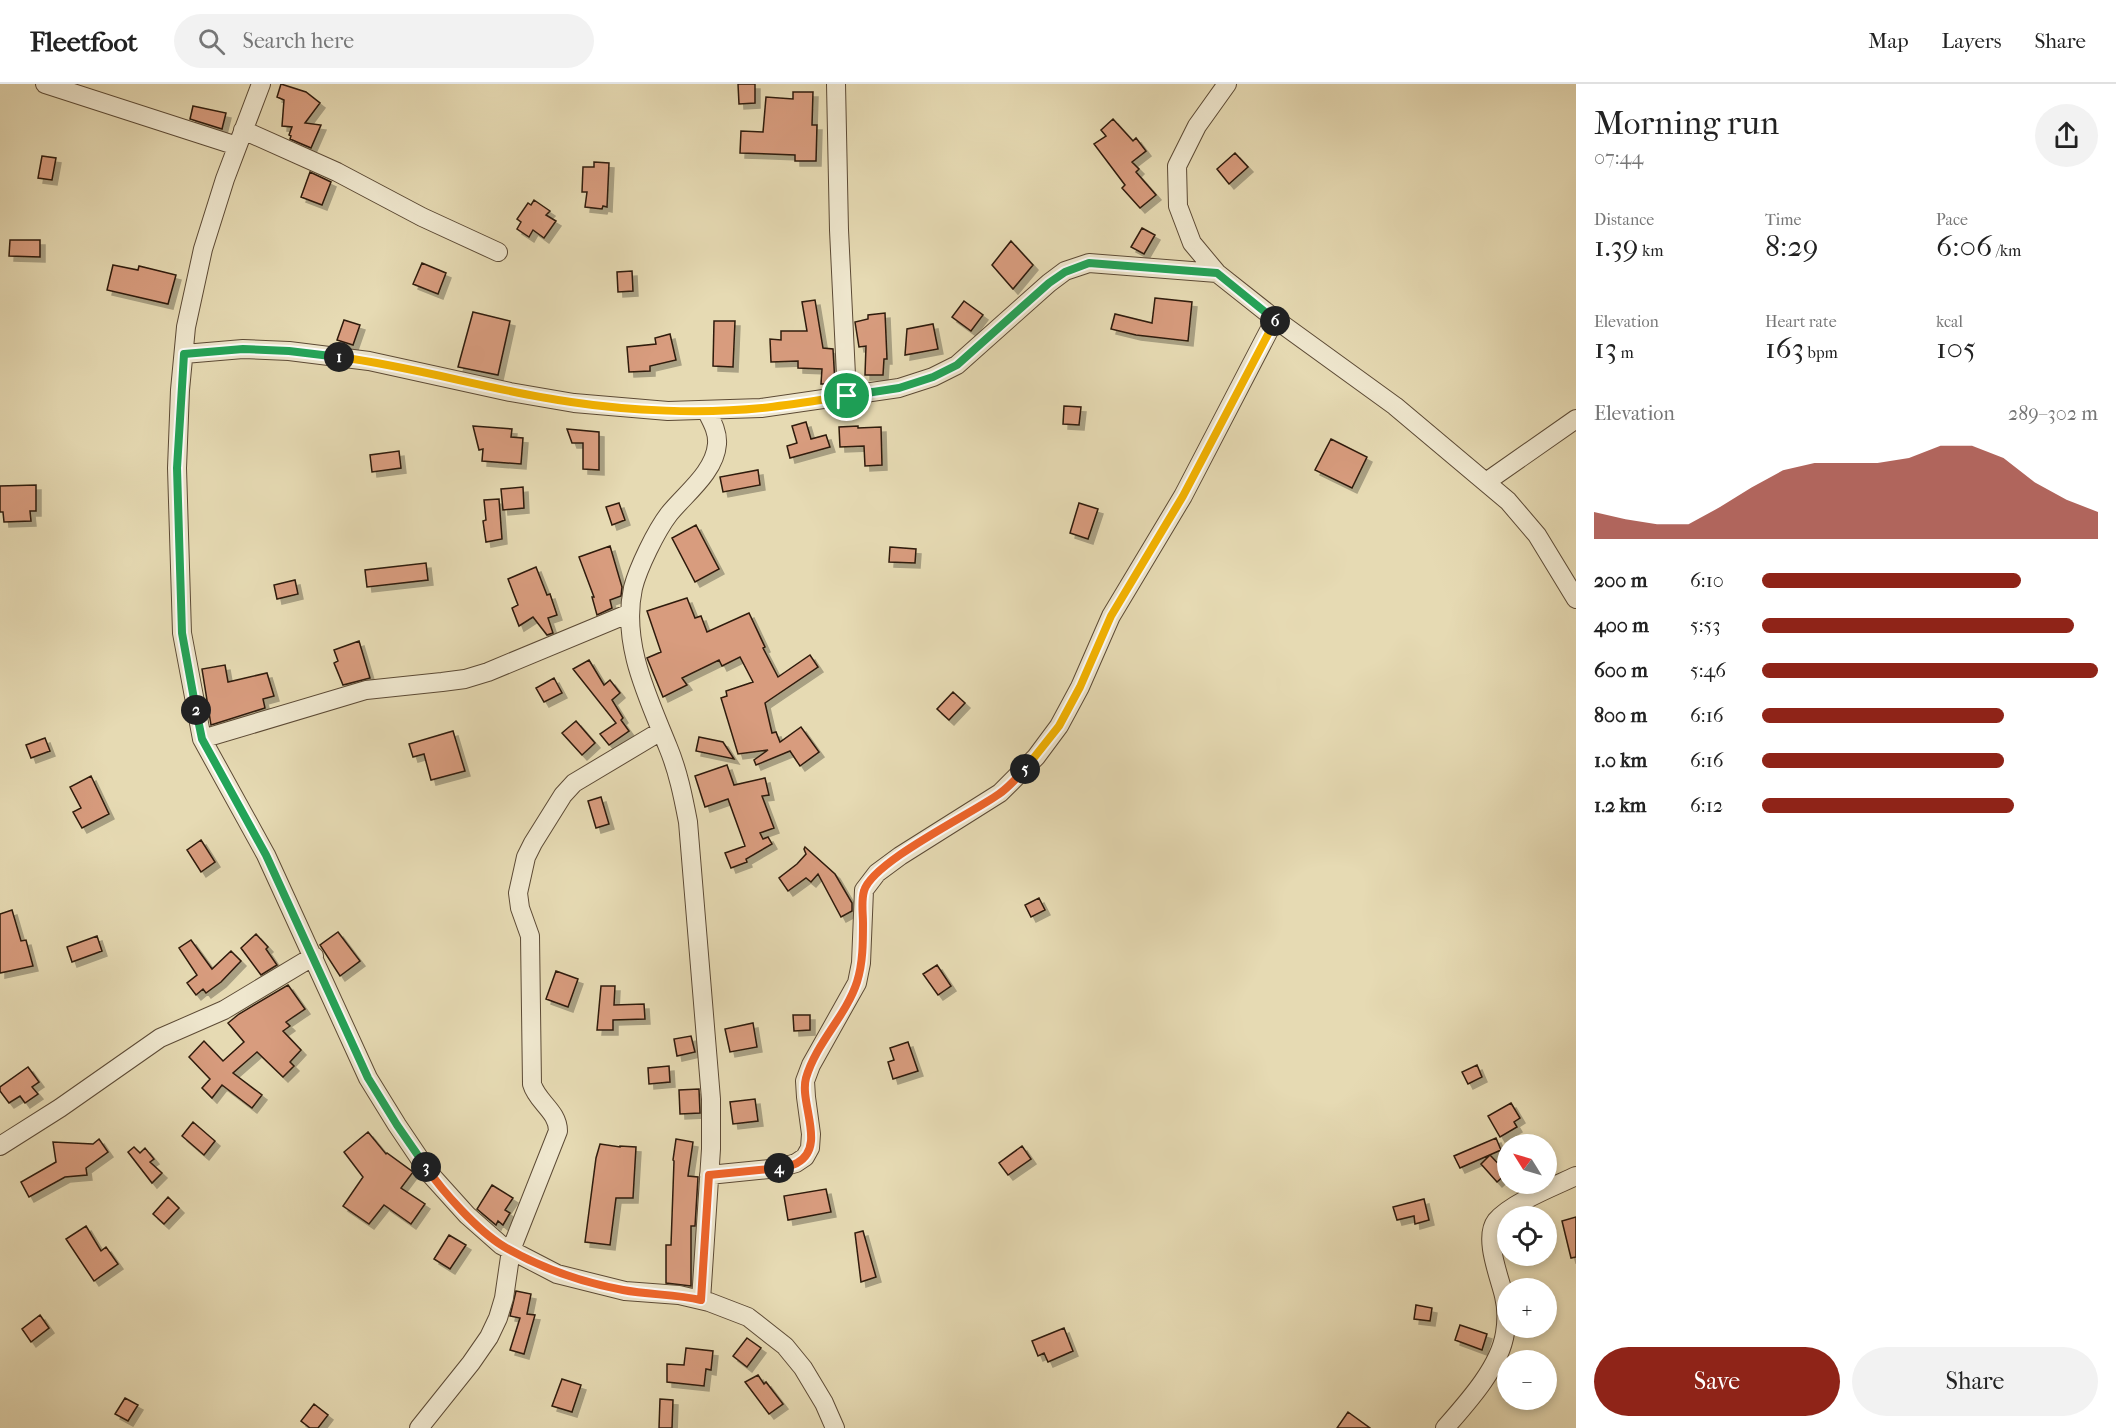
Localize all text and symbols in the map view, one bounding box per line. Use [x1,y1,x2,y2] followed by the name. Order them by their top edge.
[174,14,594,68] search box
[30,25,138,58] text: Fleetfoot
[195,25,228,58] icon: search
[243,28,354,54] text: Search here
[1868,29,1909,53] text: Map
[1942,29,2001,53] text: Layers
[2034,29,2086,53] text: Share
[1594,104,1779,143] text: Morning run
[2035,104,2098,167] button: share
[1594,146,1643,169] text: 07:44
[1594,210,1654,229] text: Distance
[1765,210,1801,229] text: Time
[1936,210,1968,229] text: Pace
[1594,229,1639,264] text: 1.39
[1765,229,1819,264] text: 8:29
[1936,229,1992,264] text: 6:06
[1639,241,1664,260] text: km
[1992,241,2021,260] text: /km
[1260,306,1290,336] pin: 6
[1271,311,1279,330] text: 6
[1594,312,1659,331] text: Elevation
[1765,312,1837,331] text: Heart rate
[1936,312,1963,331] text: kcal
[1594,331,1617,366] text: 13
[1765,331,1804,366] text: 163
[1936,331,1976,366] text: 105
[324,342,354,372] pin: 1
[1617,343,1634,362] text: m
[1804,343,1838,362] text: bpm
[336,347,342,366] text: 1
[821,370,872,421] pin
[830,379,863,412] icon: arrive
[1594,402,1675,425] text: Elevation
[2008,402,2098,425] text: 289–302 m
[1594,569,1647,592] text: 200 m
[1690,569,1724,592] text: 6:10
[1594,614,1649,637] text: 400 m
[1690,614,1720,637] text: 5:53
[1594,659,1648,682] text: 600 m
[1690,659,1726,682] text: 5:46
[181,695,211,725] pin: 2
[192,700,200,719] text: 2
[1594,704,1647,727] text: 800 m
[1690,704,1724,727] text: 6:16
[1594,749,1647,772] text: 1.0 km
[1690,749,1724,772] text: 6:16
[1010,754,1040,784] pin: 5
[1022,759,1028,778] text: 5
[1594,794,1647,817] text: 1.2 km
[1690,794,1723,817] text: 6:12
[1497,1134,1557,1194] north arrow
[1497,1134,1557,1410] map controls
[411,1152,441,1182] pin: 3
[764,1153,794,1183] pin: 4
[423,1157,429,1176] text: 3
[774,1158,784,1177] text: 4
[1497,1206,1557,1266] button: locate
[1497,1278,1557,1338] button: +
[1594,1347,1840,1416] button: Save
[1852,1347,2098,1416] button: Share
[1497,1350,1557,1410] button: −

